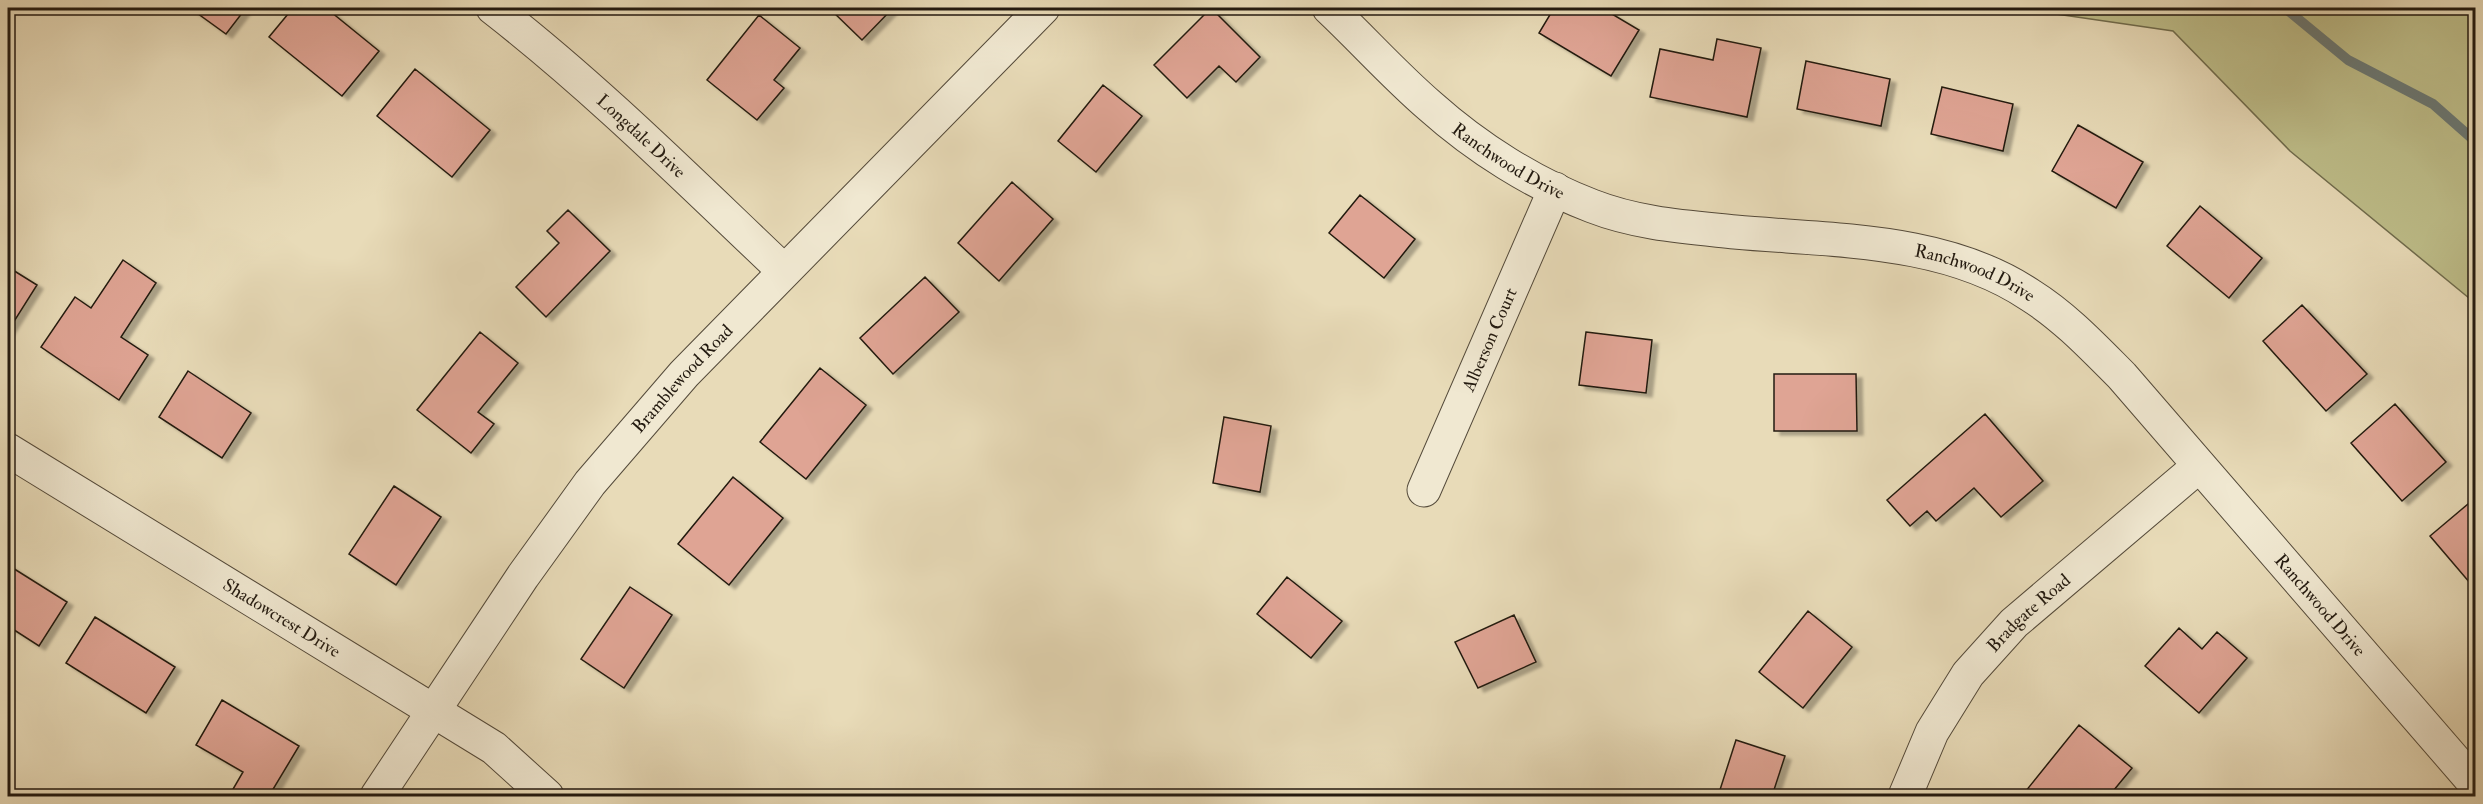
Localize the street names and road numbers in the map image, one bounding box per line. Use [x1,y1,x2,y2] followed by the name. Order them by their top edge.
[592,89,691,183] street label: Longdale Drive
[1447,118,1569,205] street label: Ranchwood Drive
[1912,239,2040,307] street label: Ranchwood Drive
[1456,284,1522,396] street label: Alberson Court
[627,319,738,438] street label: Bramblewood Road
[2270,549,2371,661] street label: Ranchwood Drive
[1982,569,2075,657] street label: Bradgate Road
[219,573,345,663] street label: Shadowcrest Drive

